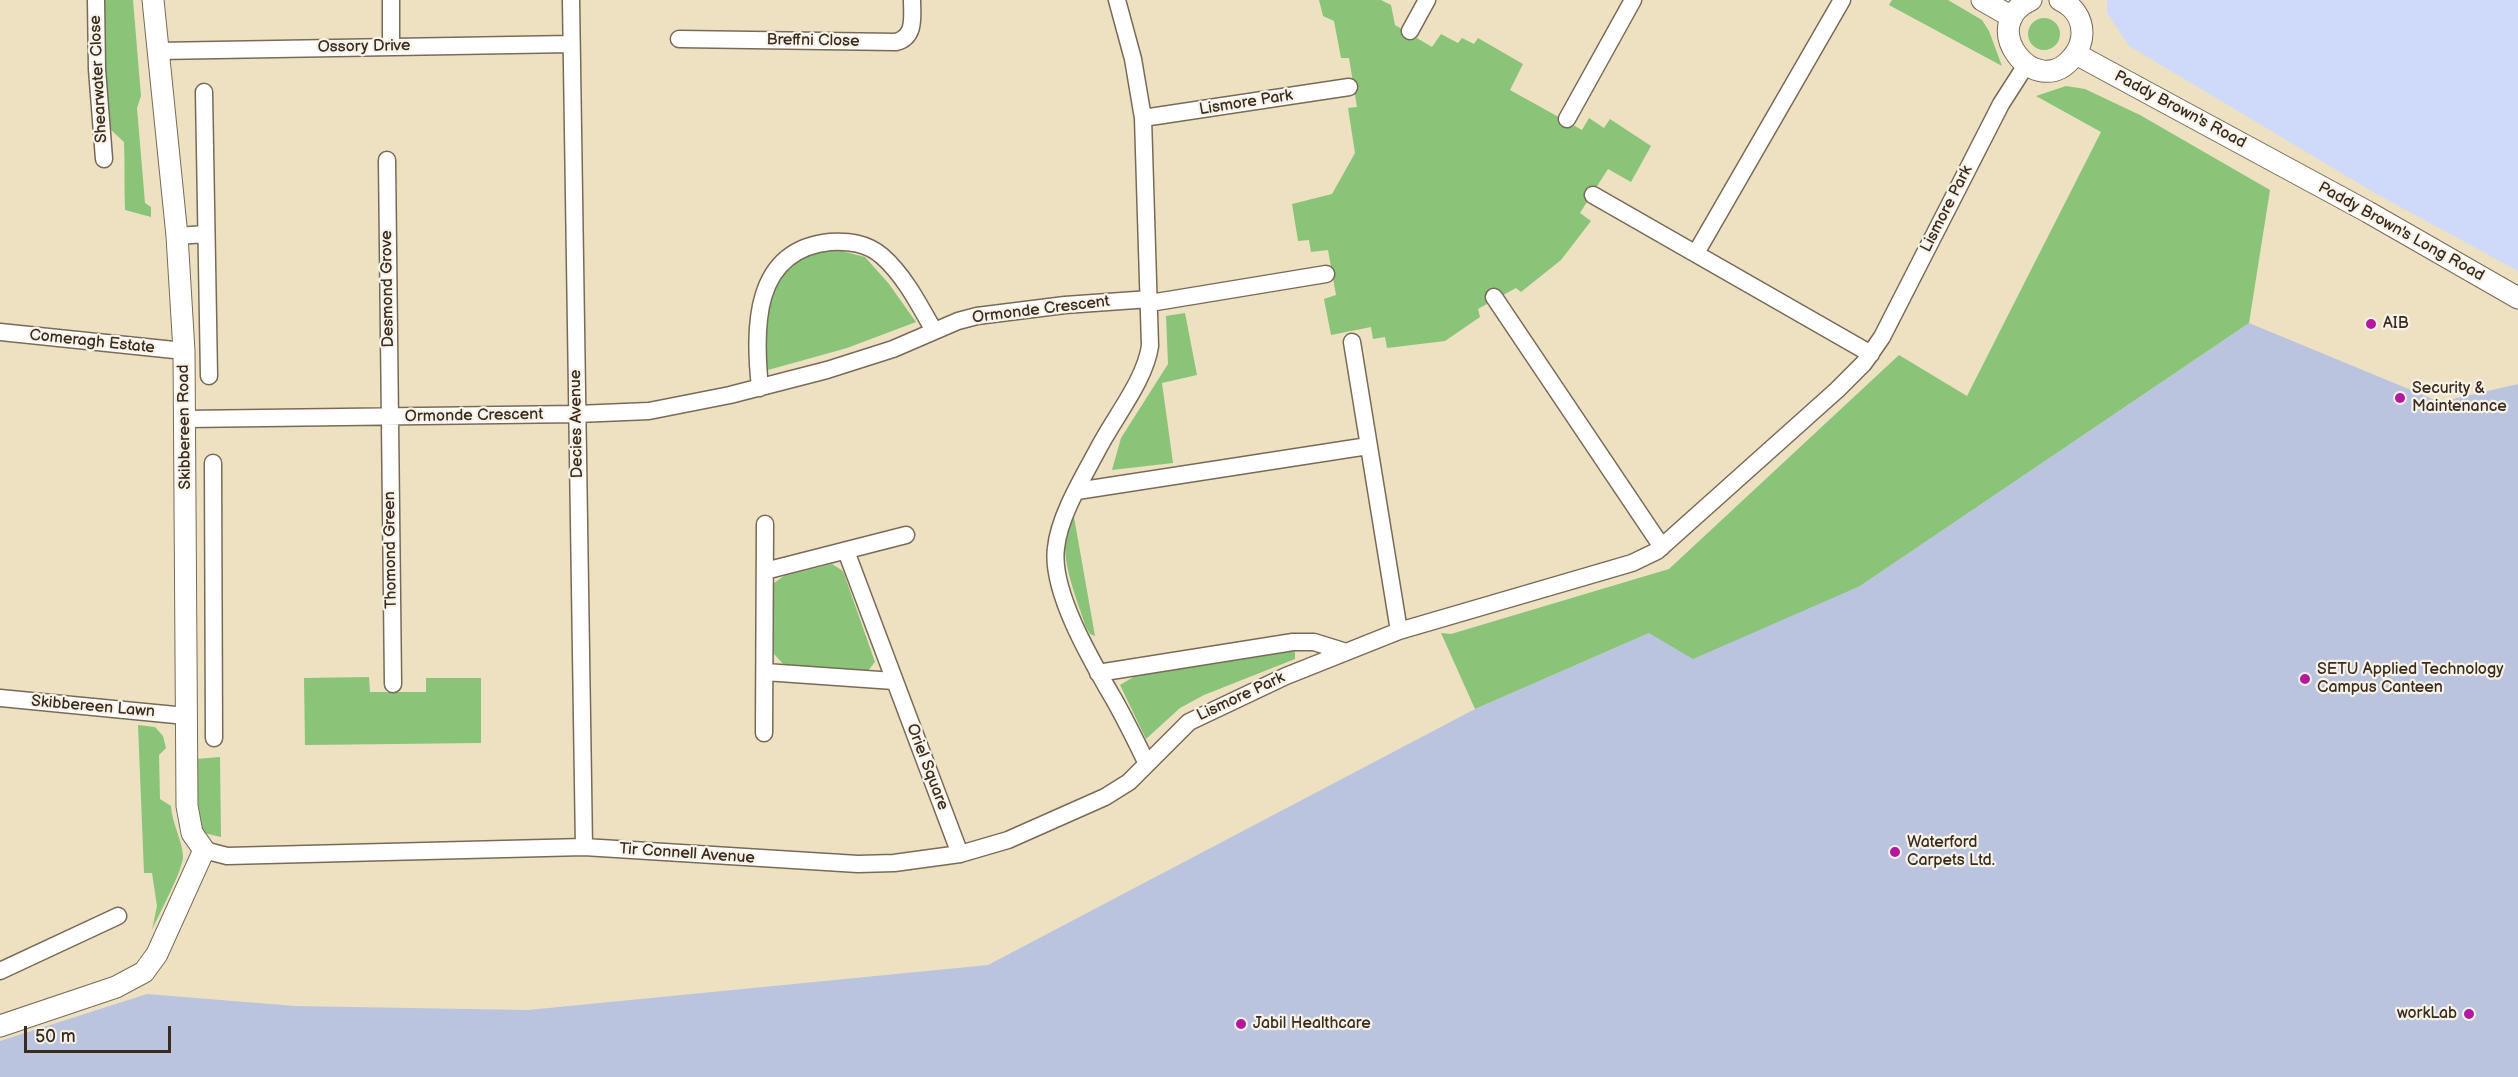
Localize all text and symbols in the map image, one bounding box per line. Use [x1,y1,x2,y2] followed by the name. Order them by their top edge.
[86,15,112,143] street label: Shearwater Close
[766,31,860,51] street label: Breffni Close
[317,37,411,57] street label: Ossory Drive
[2111,67,2249,153] street label: Paddy Brown's Road
[1198,86,1294,120] street label: Lismore Park
[1917,163,1977,255] street label: Lismore Park
[2315,178,2487,286] street label: Paddy Brown's Long Road
[377,230,399,348] street label: Desmond Grove
[971,292,1111,328] street label: Ormonde Crescent
[2383,314,2409,334] place label: AIB
[2364,317,2378,331] marker: AIB
[28,326,156,358] street label: Comeragh Estate
[174,364,196,490] street label: Skibbereen Road
[566,370,588,478] street label: Decies Avenue
[2412,379,2507,417] place label: Security & Maintenance
[2393,391,2407,405] marker: Security & Maintenance
[405,405,543,427] street label: Ormonde Crescent
[380,491,402,609] street label: Thomond Green
[2317,660,2503,698] place label: SETU Applied Technology Campus Canteen
[1194,668,1288,726] street label: Lismore Park
[2298,672,2312,686] marker: SETU Applied Technology Campus Canteen
[30,692,156,722] street label: Skibbereen Lawn
[902,721,952,813] street label: Oriel Square
[1907,833,1995,871] place label: Waterford Carpets Ltd.
[619,840,755,868] street label: Tir Connell Avenue
[1888,845,1902,859] marker: Waterford Carpets Ltd.
[2397,1004,2457,1024] place label: workLab
[2462,1007,2476,1021] marker: workLab
[27,1014,174,1052] scale bar
[1253,1014,1371,1034] place label: Jabil Healthcare
[1234,1017,1248,1031] marker: Jabil Healthcare
[35,1026,76,1047] text: 50 m

